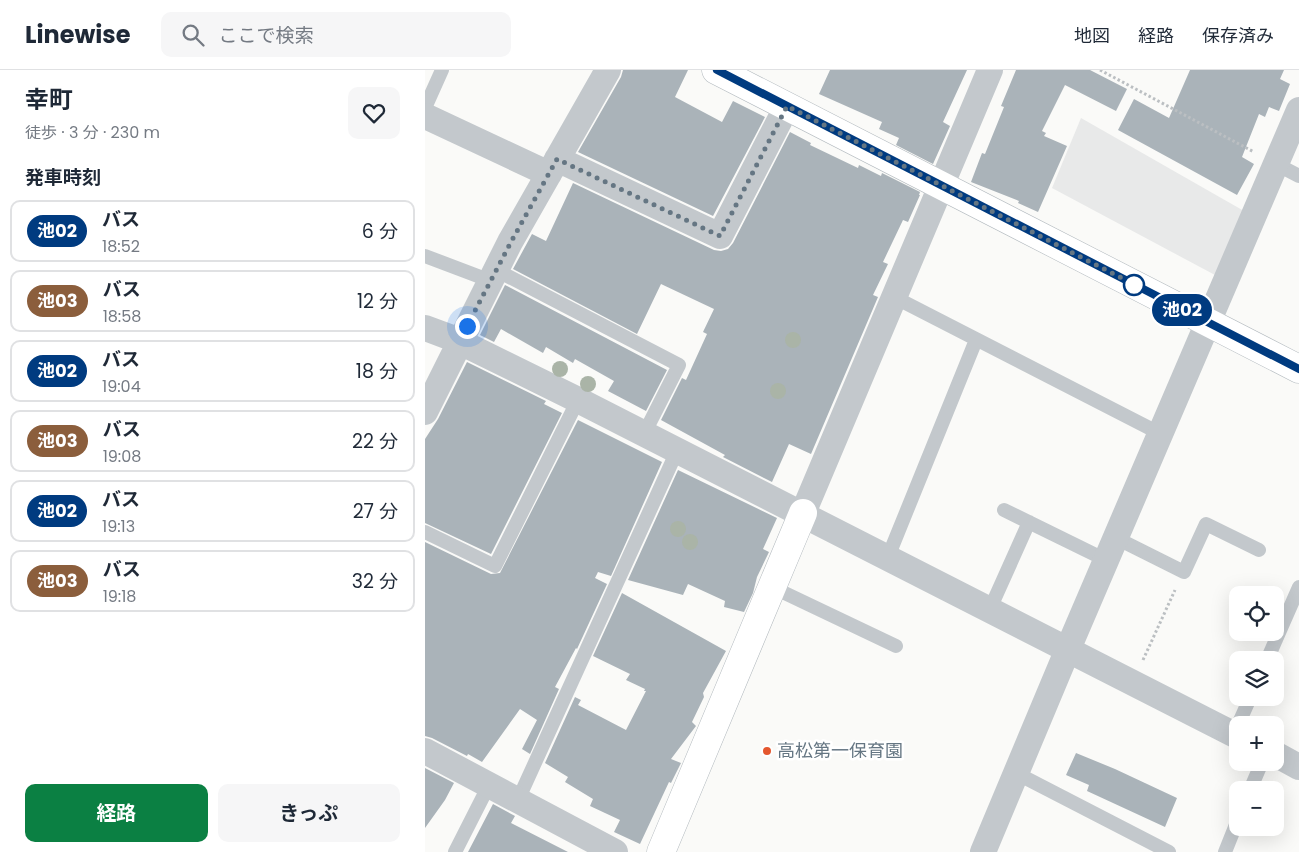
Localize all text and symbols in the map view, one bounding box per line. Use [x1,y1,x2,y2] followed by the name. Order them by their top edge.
[161,12,511,57] search box
[25,18,131,51] text: Linewise
[179,21,207,49] icon: search
[219,22,314,49] text: ここで検索
[1074,23,1110,48] text: 地図
[1138,23,1174,48] text: 経路
[1202,23,1274,48] text: 保存済み
[25,83,73,116] text: 幸町
[348,87,400,139] button: heart
[25,121,160,144] text: 徒歩 · 3 分 · 230 m
[25,164,101,191] text: 発車時刻
[102,206,140,233] text: バス
[37,218,77,243] text: 池02
[362,218,398,245] text: 6 分
[102,235,140,258] text: 18:52
[1123,274,1145,296] unlabelled marker
[103,276,141,303] text: バス
[37,288,78,313] text: 池03
[357,288,398,315] text: 12 分
[1153,294,1211,326] line badge: 池02
[1162,297,1202,322] text: 池02
[103,305,141,328] text: 18:58
[455,314,480,339] your location
[102,346,140,373] text: バス
[37,358,77,383] text: 池02
[356,358,398,385] text: 18 分
[102,375,141,398] text: 19:04
[103,416,141,443] text: バス
[37,428,78,453] text: 池03
[352,428,398,455] text: 22 分
[103,445,141,468] text: 19:08
[102,486,140,513] text: バス
[37,498,77,523] text: 池02
[353,498,398,525] text: 27 分
[102,515,135,538] text: 19:13
[103,556,141,583] text: バス
[37,568,78,593] text: 池03
[352,568,398,595] text: 32 分
[103,585,136,608] text: 19:18
[1229,586,1284,836] map controls
[1229,586,1284,641] button: locate
[1229,651,1284,706] button: layers
[1229,716,1284,771] button: +
[777,738,903,763] place label: 高松第一保育園
[761,745,773,757] marker: 高松第一保育園
[1229,781,1284,836] button: −
[25,784,208,842] button: 経路
[218,784,400,842] button: きっぷ

